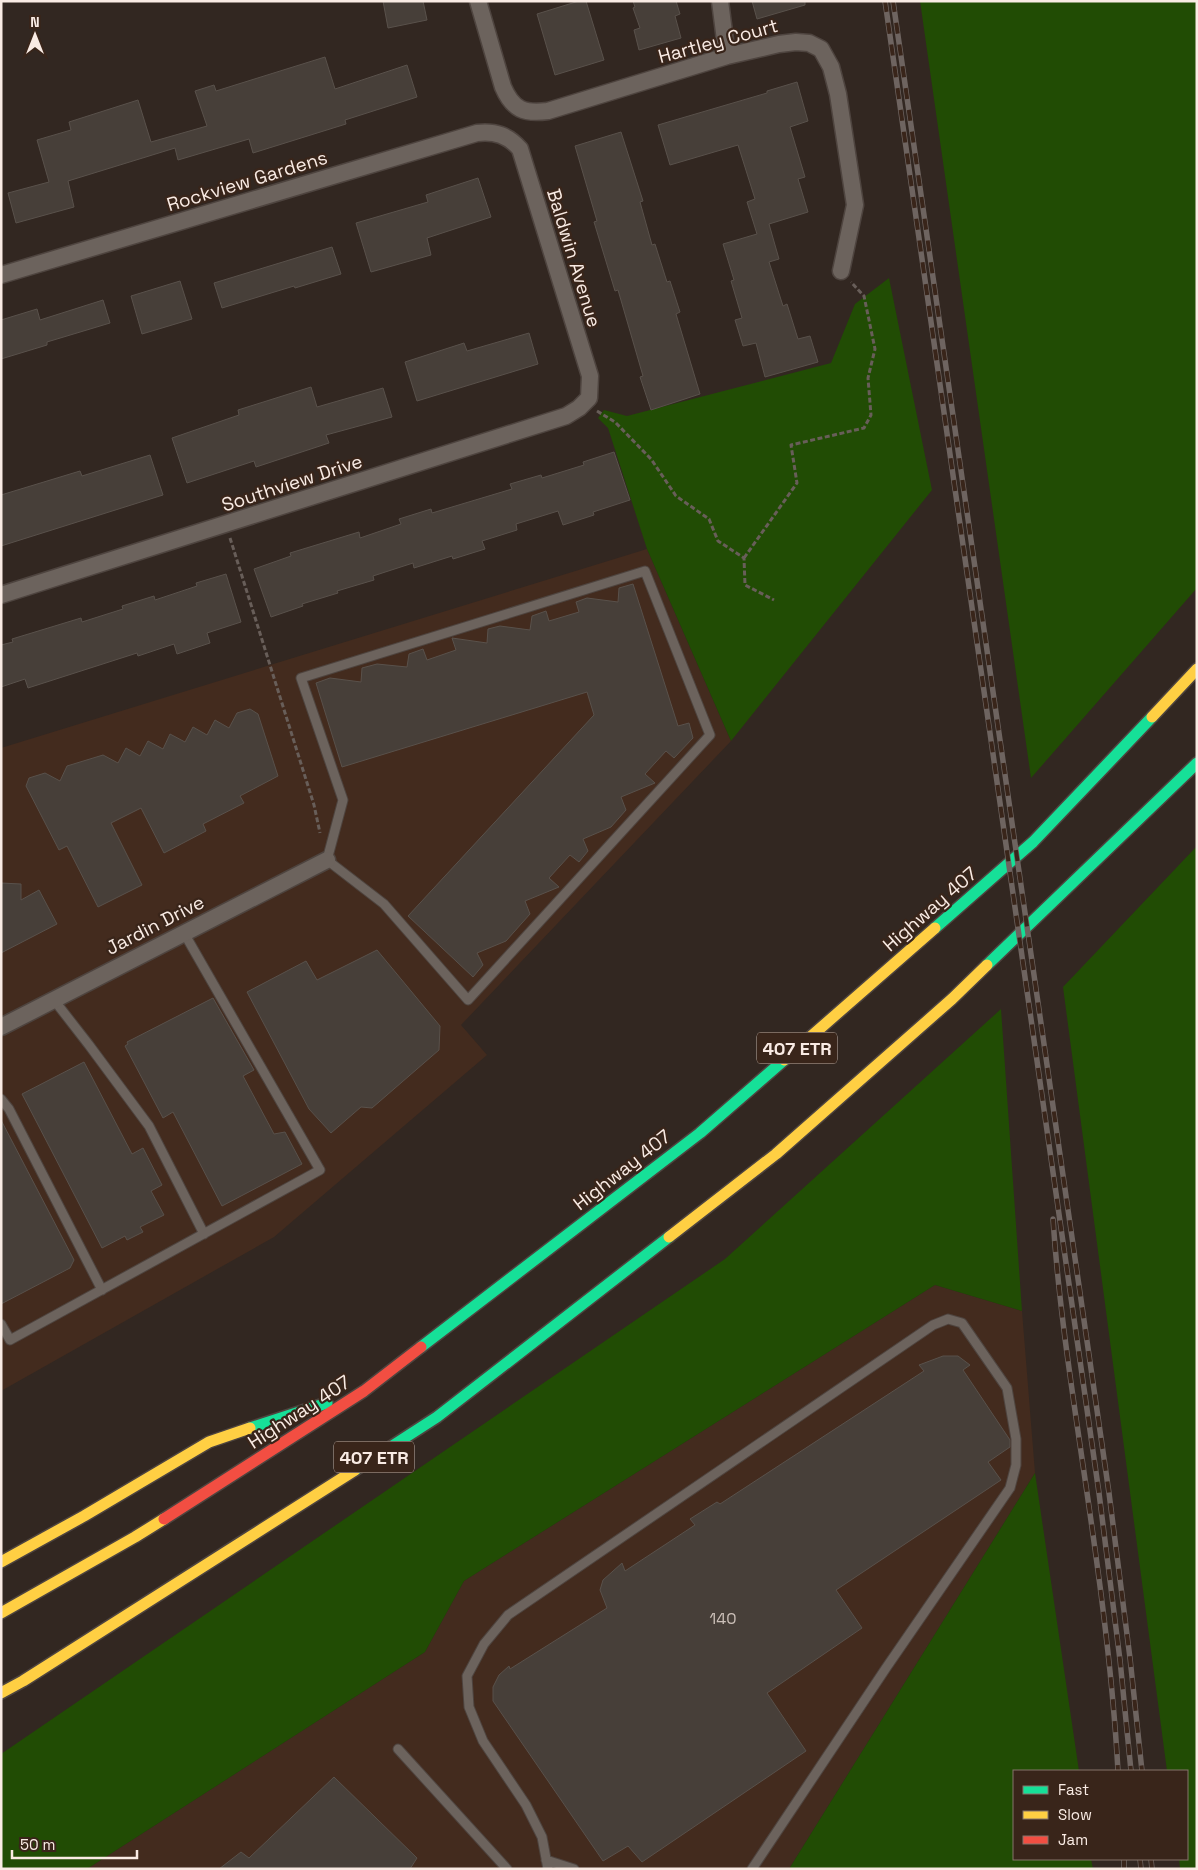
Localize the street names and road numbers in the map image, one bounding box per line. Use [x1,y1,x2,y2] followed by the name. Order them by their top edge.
[655,13,781,69] street label: Hartley Court
[164,145,330,217] street label: Rockview Gardens
[541,186,607,330] street label: Baldwin Avenue
[218,448,366,518] street label: Southview Drive
[877,861,983,957] street label: Highway 407
[101,889,209,961] street label: Jardin Drive
[757,1032,837,1064] road number: 407 ETR
[568,1124,676,1216] street label: Highway 407
[243,1369,355,1454] street label: Highway 407
[334,1441,414,1472] road number: 407 ETR

